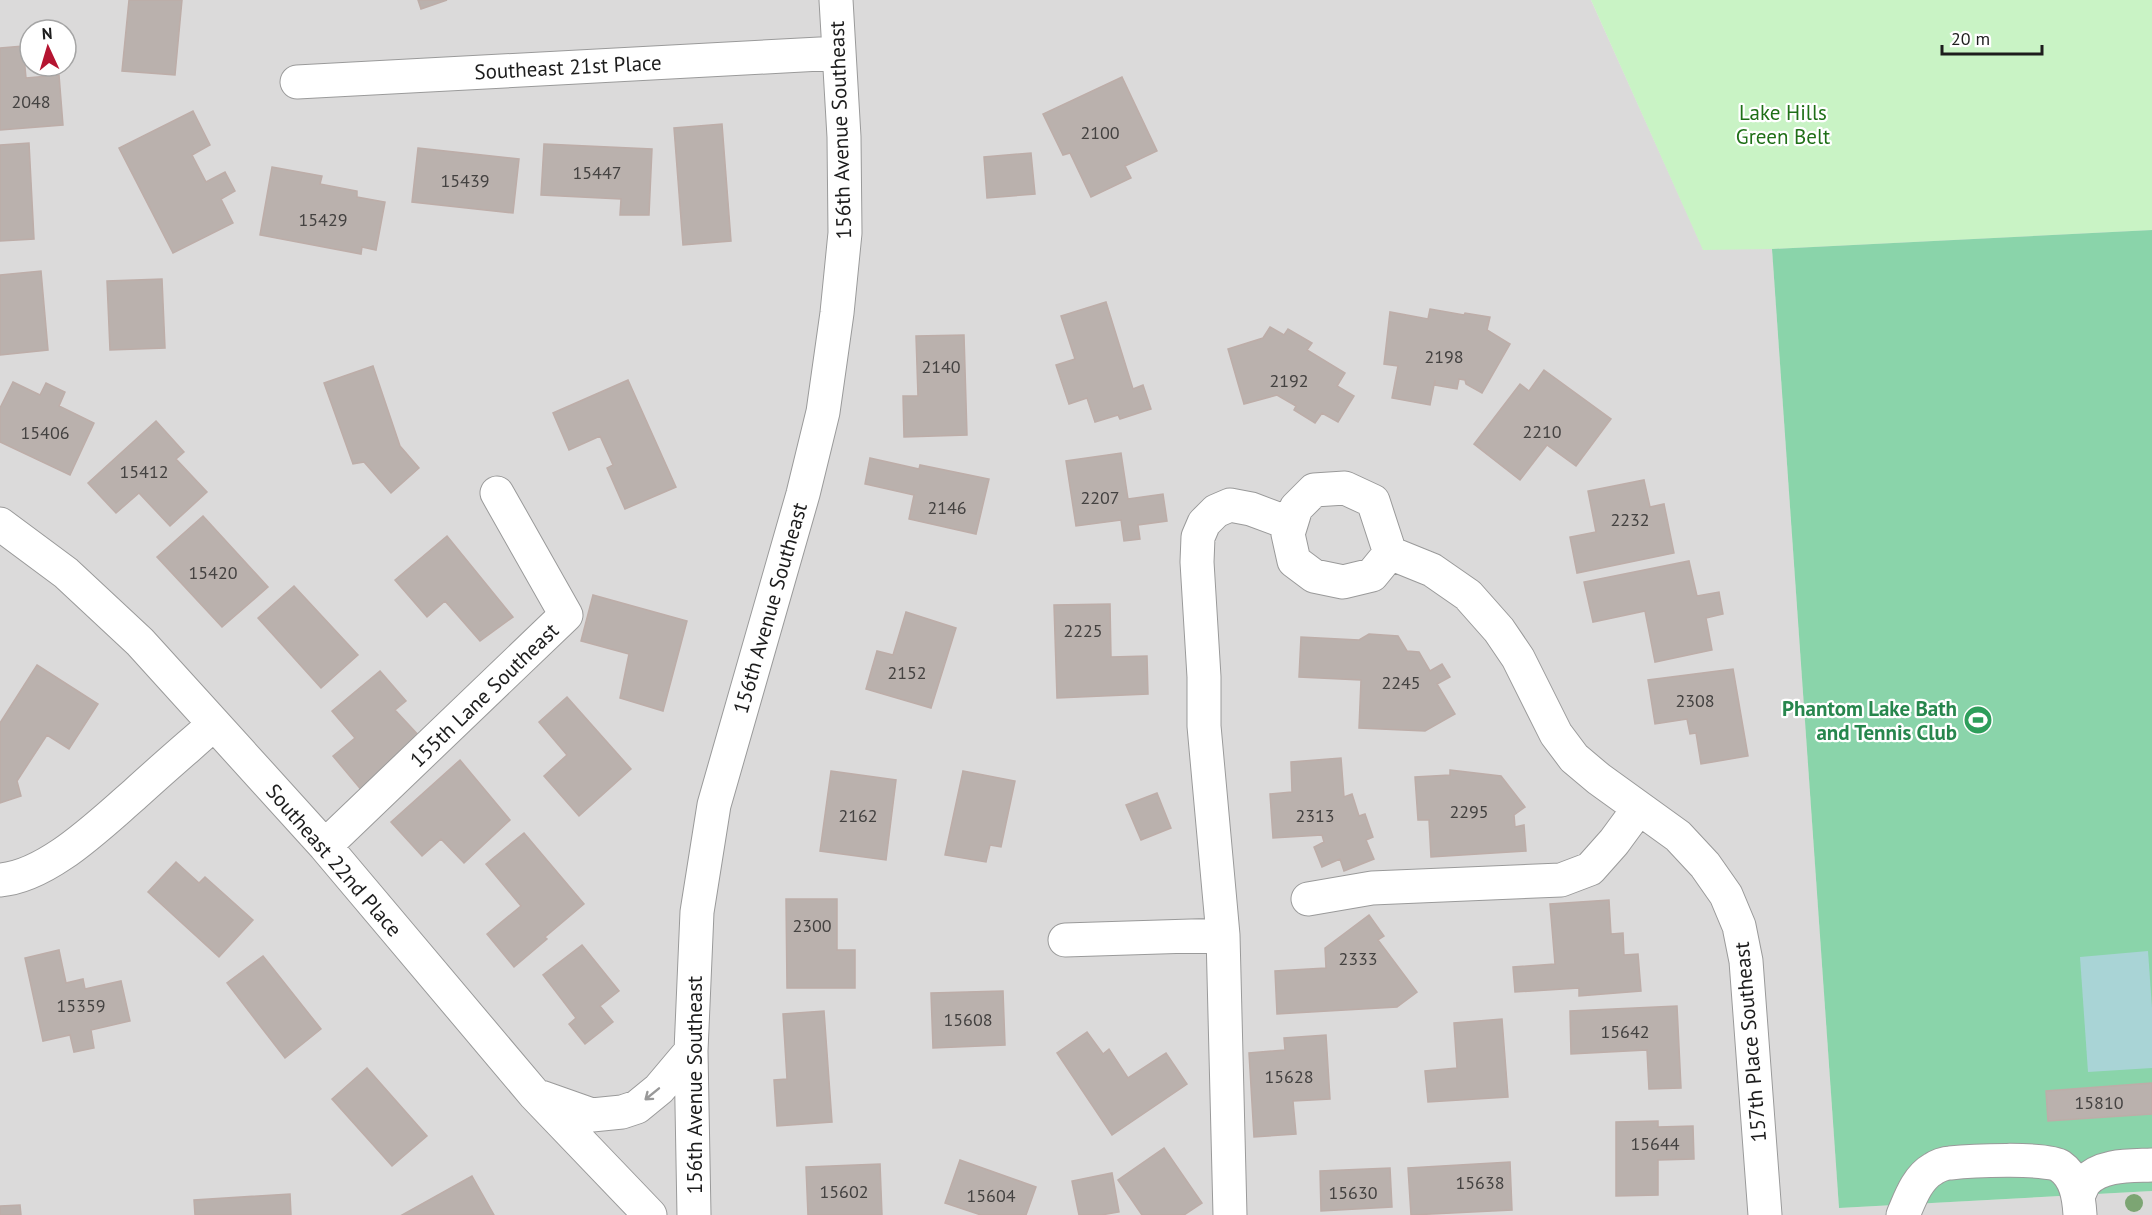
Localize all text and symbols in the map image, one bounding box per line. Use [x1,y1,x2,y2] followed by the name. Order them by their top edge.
[18,18,78,78] north arrow
[1942,18,2042,56] scale bar
[823,20,857,240] street label: 156th Avenue Southeast
[41,23,53,43] text: N
[1951,27,1990,50] text: 20 m
[474,49,662,85] street label: Southeast 21st Place
[11,90,51,113] house number: 2048
[1736,99,1830,150] park label: Lake Hills Green Belt
[1080,121,1120,144] house number: 2100
[572,161,622,184] house number: 15447
[440,169,490,192] house number: 15439
[298,208,348,231] house number: 15429
[1424,345,1464,368] house number: 2198
[921,355,961,378] house number: 2140
[1269,369,1309,392] house number: 2192
[1522,420,1562,443] house number: 2210
[20,421,70,444] house number: 15406
[119,460,169,483] house number: 15412
[1080,486,1120,509] house number: 2207
[927,496,967,519] house number: 2146
[727,499,813,717] street label: 156th Avenue Southeast
[1610,508,1650,531] house number: 2232
[188,561,238,584] house number: 15420
[404,617,564,773] street label: 155th Lane Southeast
[1063,619,1103,642] house number: 2225
[887,661,927,684] house number: 2152
[1381,671,1421,694] house number: 2245
[1675,689,1715,712] house number: 2308
[1782,695,1957,746] place label: Phantom Lake Bath and Tennis Club
[1962,704,1994,736] sports icon: Phantom Lake Bath and Tennis Club
[260,778,408,942] street label: Southeast 22nd Place
[1449,800,1489,823] house number: 2295
[838,804,878,827] house number: 2162
[1295,804,1335,827] house number: 2313
[792,914,832,937] house number: 2300
[1728,941,1772,1143] street label: 157th Place Southeast
[1338,947,1378,970] house number: 2333
[681,976,708,1194] street label: 156th Avenue Southeast
[56,994,106,1017] house number: 15359
[943,1008,993,1031] house number: 15608
[1600,1020,1650,1043] house number: 15642
[1264,1065,1314,1088] house number: 15628
[644,1088,660,1101] one-way arrow
[2074,1091,2124,1114] house number: 15810
[1630,1132,1680,1155] house number: 15644
[1455,1171,1505,1194] house number: 15638
[819,1180,869,1203] house number: 15602
[1328,1181,1378,1204] house number: 15630
[966,1184,1016,1207] house number: 15604

